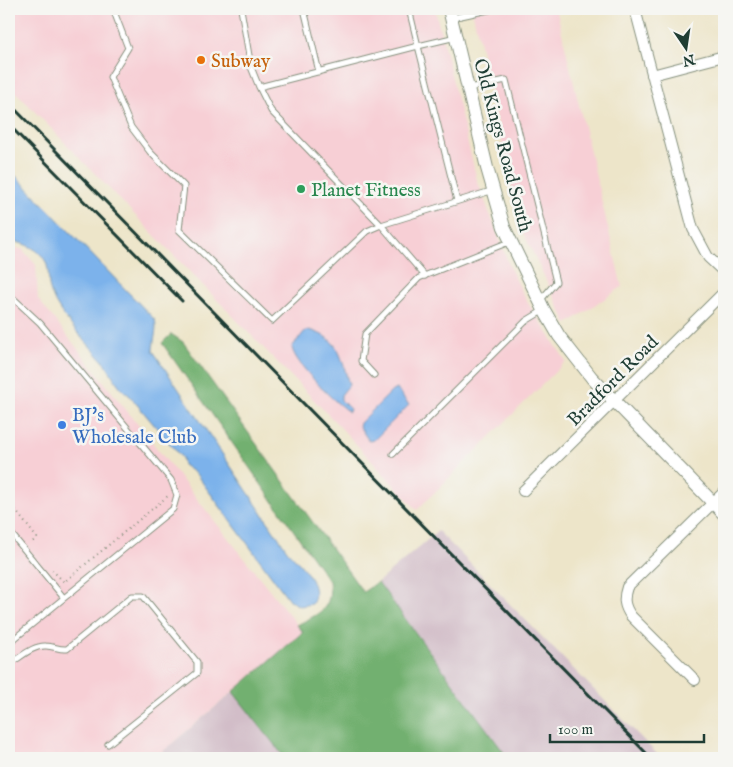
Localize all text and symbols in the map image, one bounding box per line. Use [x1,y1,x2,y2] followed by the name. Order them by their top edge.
[660,22,710,72] north arrow
[681,49,698,70] text: N
[211,50,271,74] place label: Subway
[195,54,207,66] marker: Subway
[467,56,537,235] street label: Old Kings Road South
[311,179,421,203] place label: Planet Fitness
[295,183,307,195] marker: Planet Fitness
[563,330,665,432] street label: Bradford Road
[72,404,197,450] place label: BJ's Wholesale Club
[56,419,68,431] marker: BJ's Wholesale Club
[550,712,704,744] scale bar
[558,720,594,739] text: 100 m

